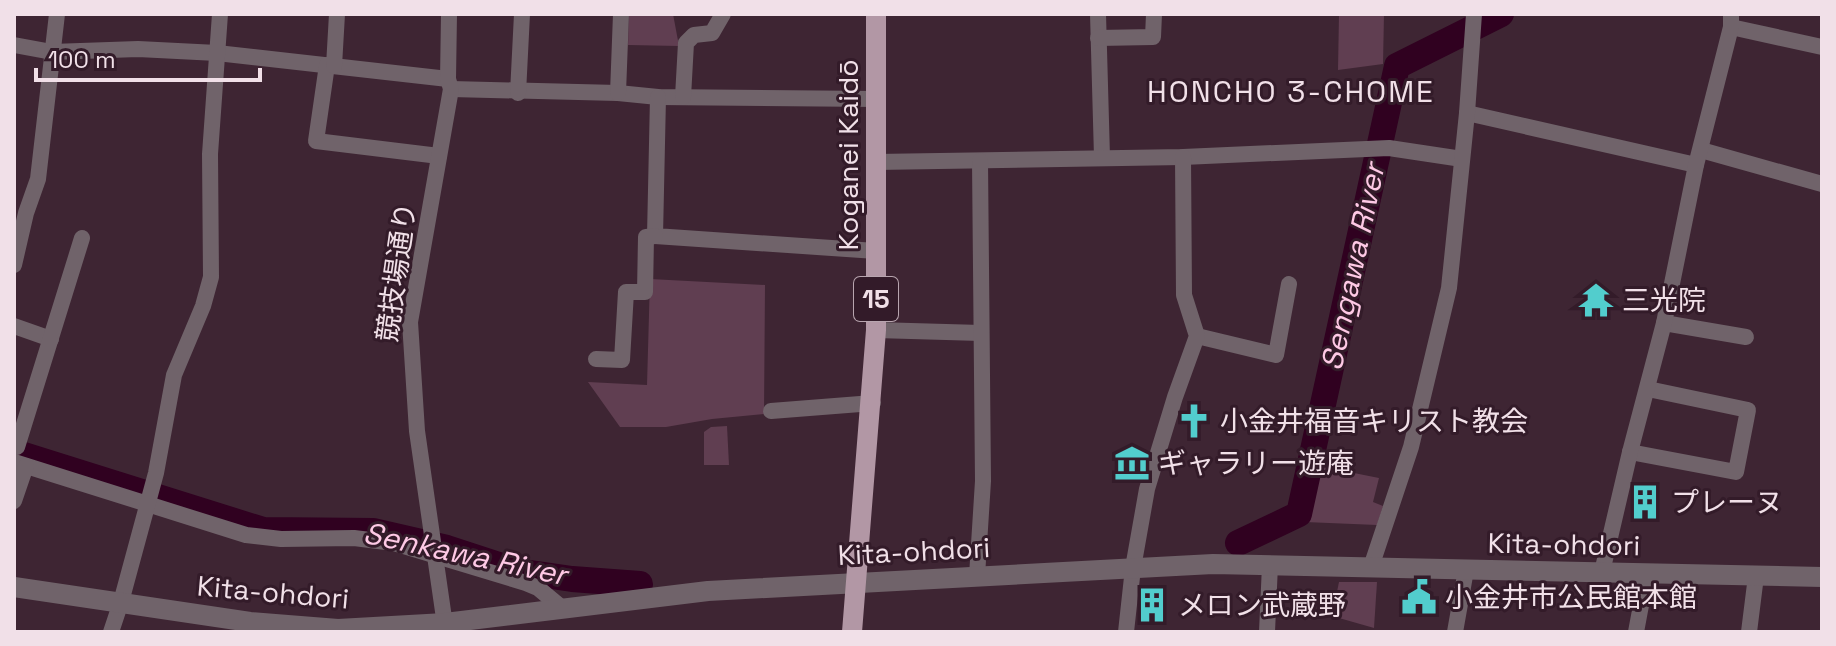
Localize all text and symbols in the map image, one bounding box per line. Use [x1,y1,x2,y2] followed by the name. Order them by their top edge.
[36,32,260,82] scale bar
[48,44,116,75] text: 100 m
[830,59,866,251] street label: Koganei Kaidō
[1147,72,1435,111] district label: HONCHO 3-CHOME
[1312,157,1394,374] water label: Sengawa River
[368,200,424,344] street label: 競技場通り
[854,277,898,321] road number: 15
[1577,281,1615,319] temple icon: 三光院
[1622,282,1706,318] place label: 三光院
[1175,402,1213,440] church icon: 小金井福音キリスト教会
[1220,403,1528,439] place label: 小金井福音キリスト教会
[1113,444,1151,482] museum icon: ギャラリー遊庵
[1158,445,1354,481] place label: ギャラリー遊庵
[1626,483,1664,521] building icon: プレーヌ
[1671,484,1783,520] place label: プレーヌ
[360,513,573,595] water label: Senkawa River
[1487,525,1641,563] street label: Kita-ohdori
[837,529,991,573] street label: Kita-ohdori
[195,567,351,617] street label: Kita-ohdori
[1400,578,1438,616] public building icon: 小金井市公民館本館
[1445,579,1697,615] place label: 小金井市公民館本館
[1133,586,1171,624] building icon: メロン武蔵野
[1178,587,1346,623] place label: メロン武蔵野

